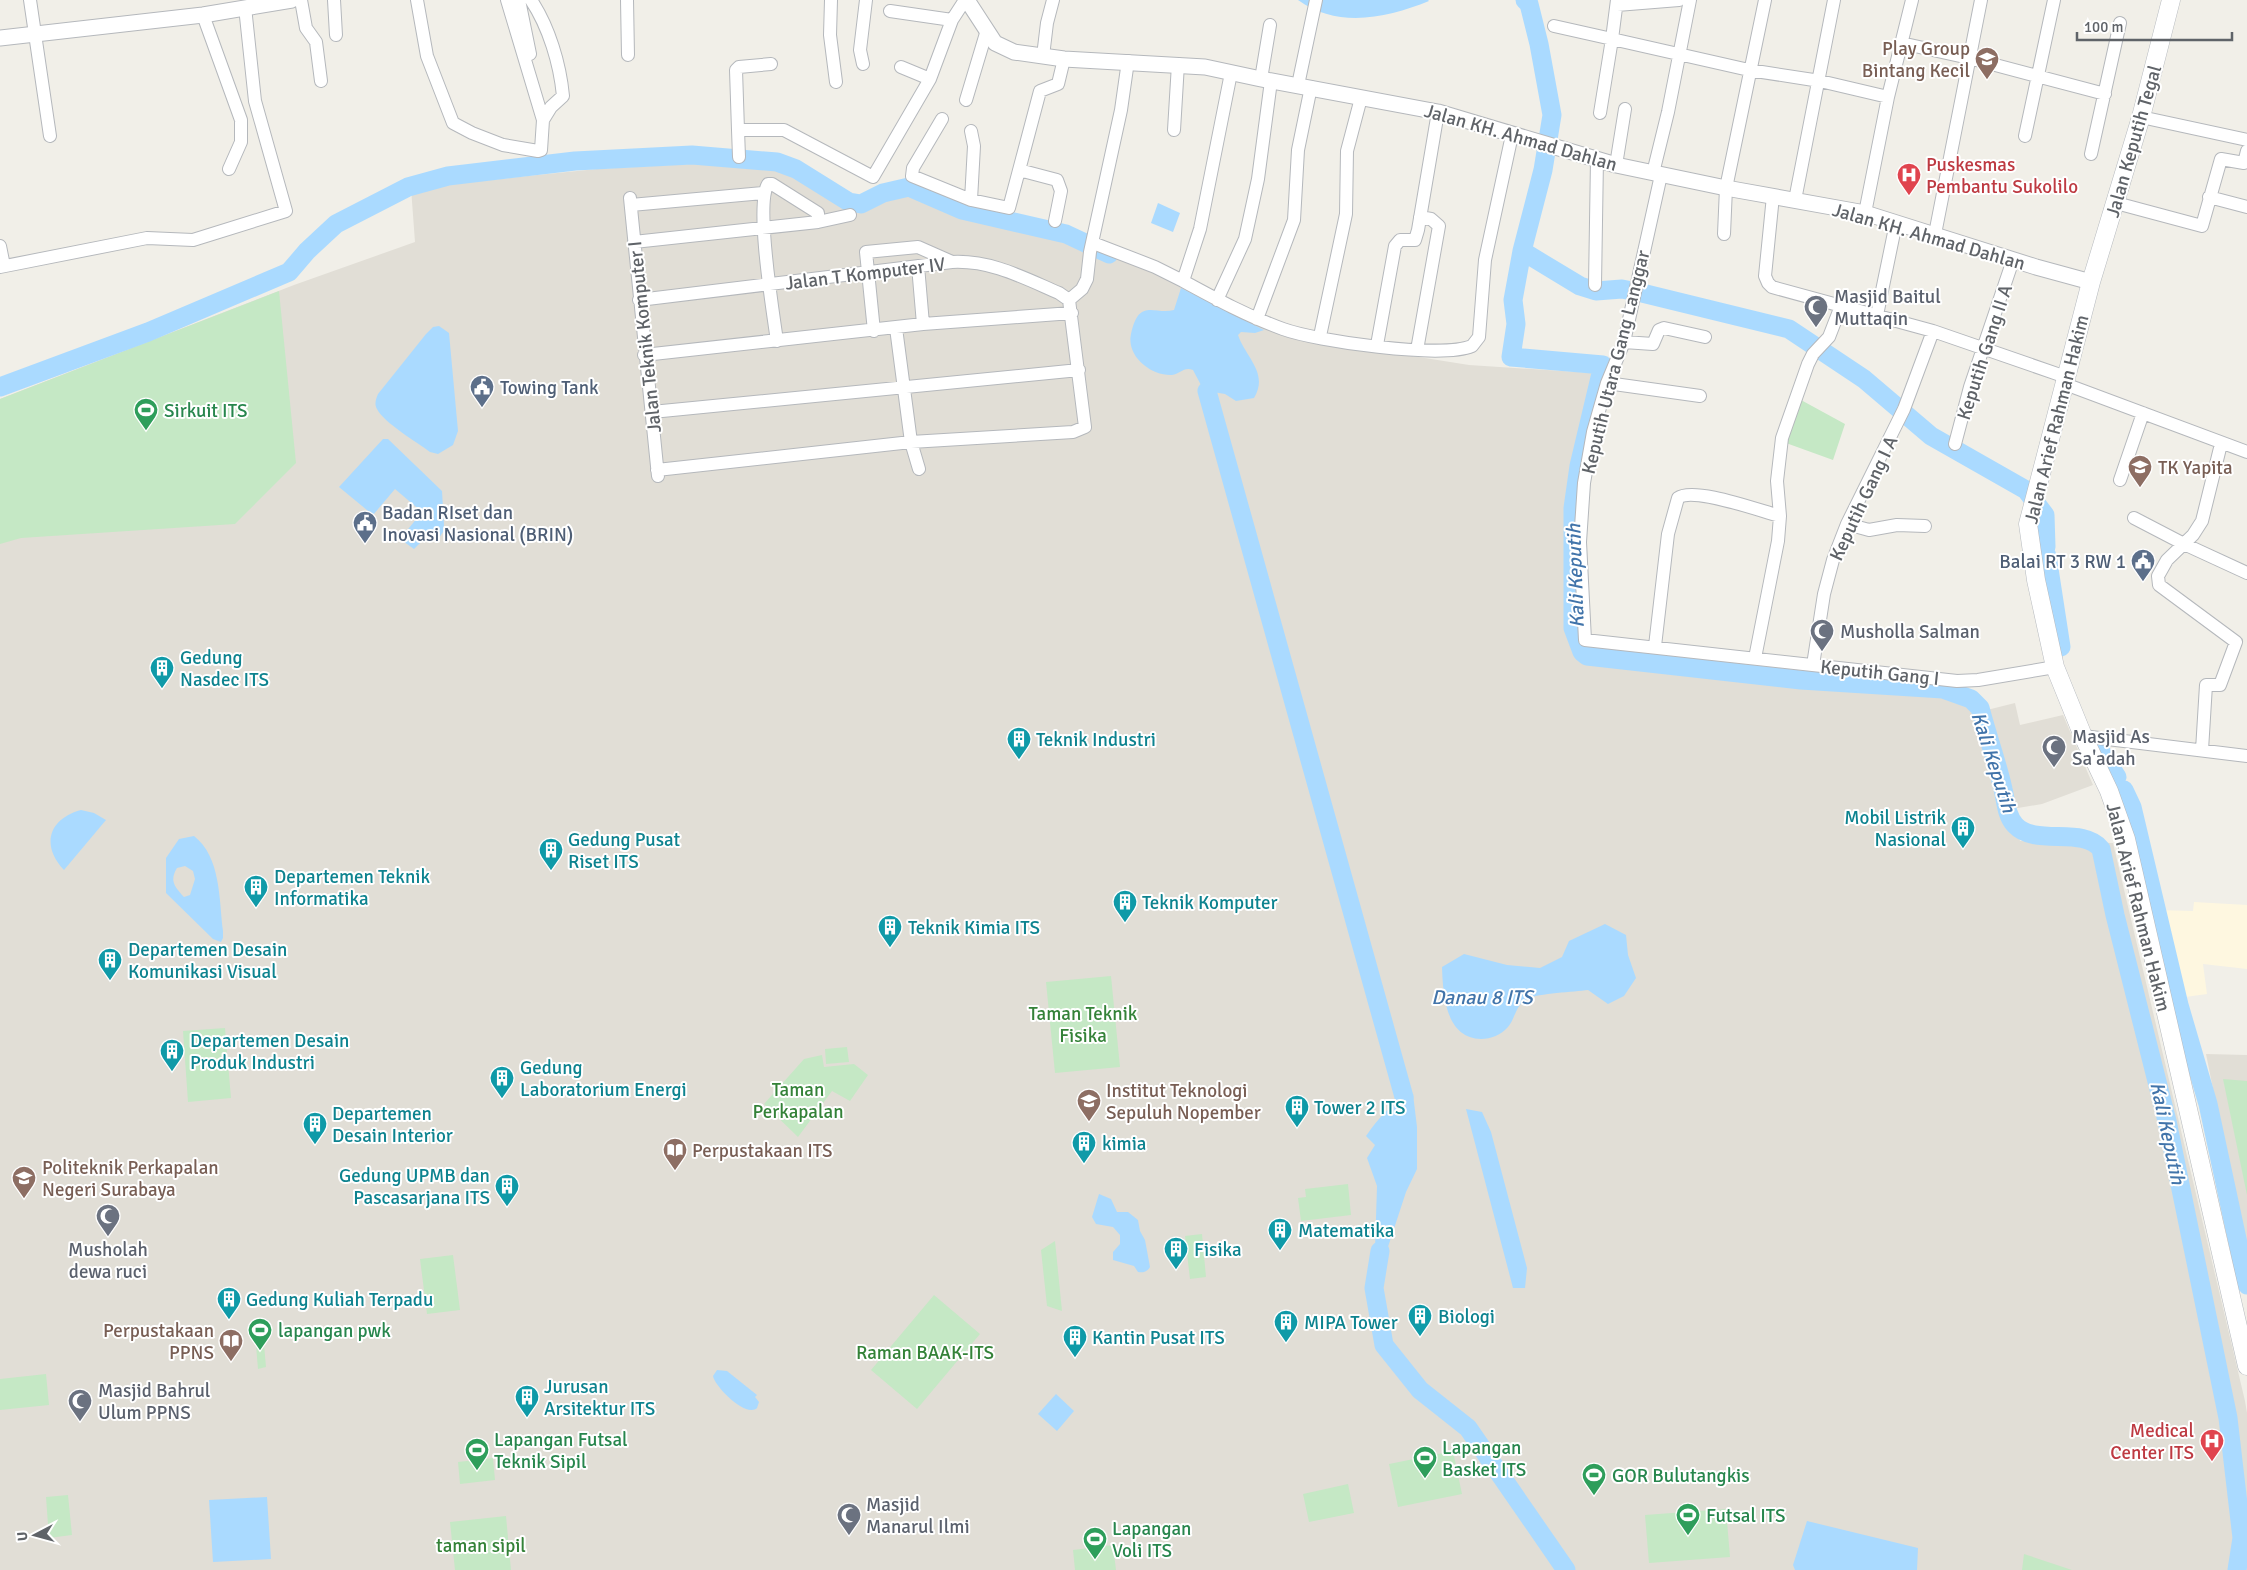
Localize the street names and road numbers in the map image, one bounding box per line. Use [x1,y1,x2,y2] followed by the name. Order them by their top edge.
[2101,62,2167,220] street label: Jalan Keputih Tegal
[1422,99,1620,177] street label: Jalan KH. Ahmad Dahlan
[1830,198,2028,276] street label: Jalan KH. Ahmad Dahlan
[623,240,667,434] street label: Jalan Teknik Komputer I
[1577,248,1655,477] street label: Keputih Utara Gang Langgar
[784,252,947,296] street label: Jalan T Komputer IV
[1952,281,2018,423] street label: Keputih Gang II A
[2019,312,2095,526] street label: Jalan Arief Rahman Hakim
[1824,432,1904,565] street label: Keputih Gang I A
[1819,655,1941,691] street label: Keputih Gang I
[2100,800,2176,1014] street label: Jalan Arief Rahman Hakim

